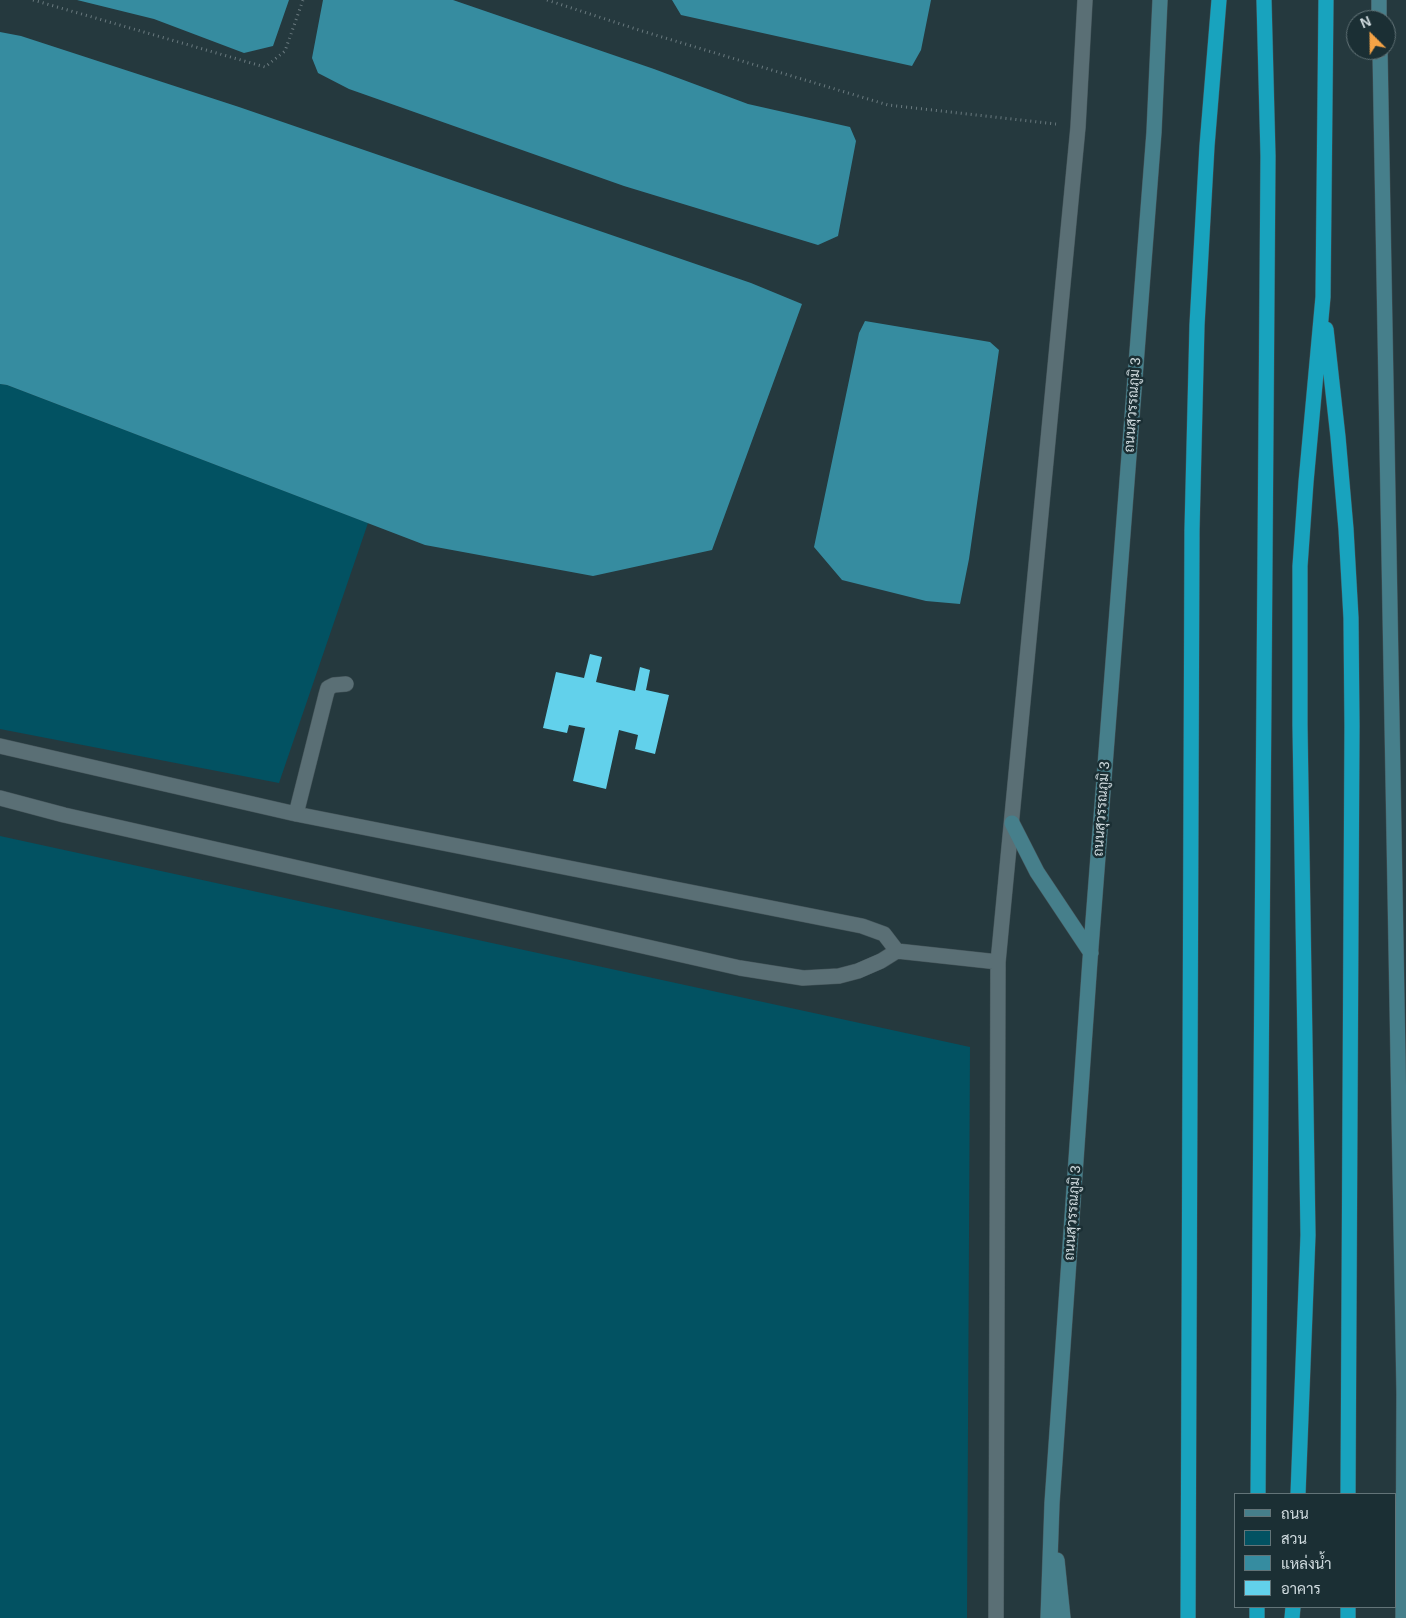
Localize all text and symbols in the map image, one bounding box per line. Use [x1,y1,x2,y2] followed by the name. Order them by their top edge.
[1346,10,1396,60] north arrow
[1358,13,1373,31] text: N
[1121,357,1145,453] street label: ถนนสุวรรณภูมิ 3
[1090,761,1114,857] street label: ถนนสุวรรณภูมิ 3
[1061,1165,1085,1261] street label: ถนนสุวรรณภูมิ 3
[1234,1493,1396,1608] legend
[1281,1505,1309,1522] text: ถนน
[1281,1530,1307,1547] text: สวน
[1281,1555,1332,1572] text: แหล่งน้ำ
[1281,1580,1321,1597] text: อาคาร

